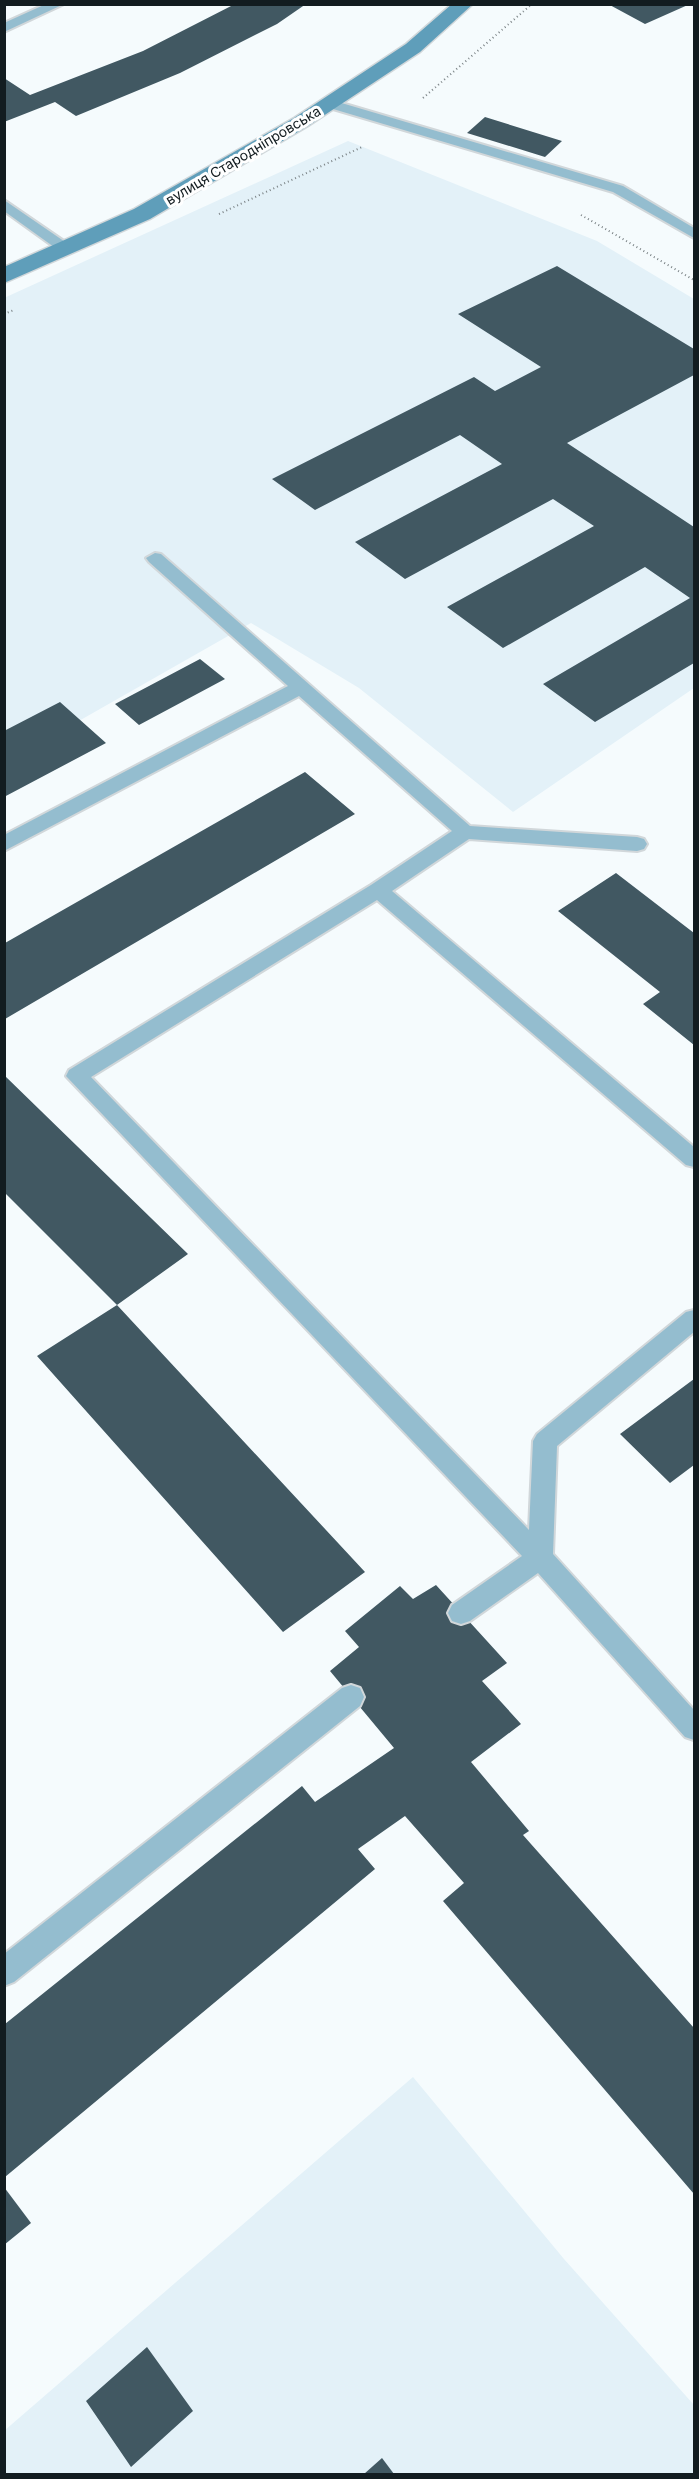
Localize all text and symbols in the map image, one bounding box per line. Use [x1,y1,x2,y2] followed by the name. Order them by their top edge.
[162,102,324,208] street label: вулиця Стародніпровська

